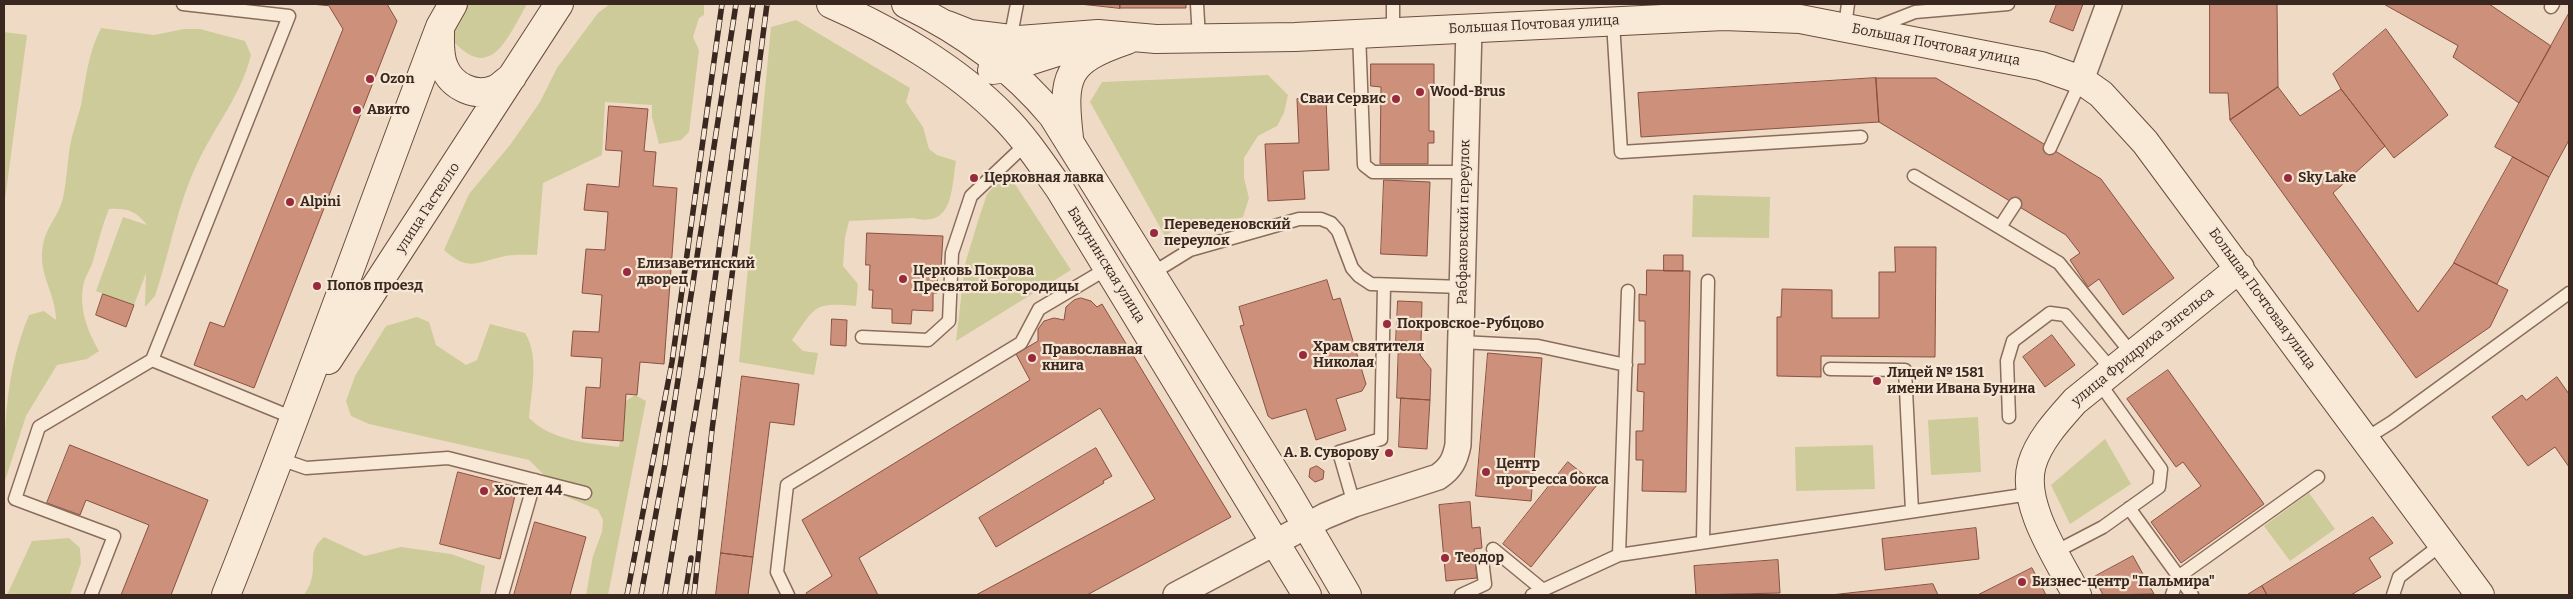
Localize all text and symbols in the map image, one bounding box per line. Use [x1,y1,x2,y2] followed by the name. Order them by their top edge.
[1448,12,1620,38] street label: Большая Почтовая улица
[1850,20,2022,70] street label: Большая Почтовая улица
[380,71,414,87] place label: Ozon
[364,73,376,85] marker: Ozon
[1430,84,1505,100] place label: Wood-Brus
[1414,86,1426,98] marker: Wood-Brus
[1300,91,1386,107] place label: Сваи Сервис
[1390,93,1402,105] marker: Сваи Сервис
[367,102,410,118] place label: Авито
[351,104,363,116] marker: Авито
[1454,139,1474,305] street label: Рабфаковский переулок
[392,160,464,256] street label: улица Гастелло
[984,170,1104,186] place label: Церковная лавка
[2298,170,2356,186] place label: Sky Lake
[968,172,980,184] marker: Церковная лавка
[2282,172,2294,184] marker: Sky Lake
[300,194,341,210] place label: Alpini
[284,196,296,208] marker: Alpini
[1063,204,1149,326] street label: Бакунинская улица
[1164,217,1291,250] place label: Переведеновский переулок
[2205,225,2319,373] street label: Большая Почтовая улица
[1148,227,1160,239] marker: Переведеновский переулок
[637,256,755,288] place label: Елизаветинский дворец
[913,263,1079,296] place label: Церковь Покрова Пресвятой Богородицы
[621,266,633,278] marker: Елизаветинский дворец
[897,273,909,285] marker: Церковь Покрова Пресвятой Богородицы
[327,278,423,294] place label: Попов проезд
[311,280,323,292] marker: Попов проезд
[2068,284,2218,410] street label: улица Фридриха Энгельса
[1397,316,1544,332] place label: Покровское-Рубцово
[1381,318,1393,330] marker: Покровское-Рубцово
[1313,339,1424,372] place label: Храм святителя Николая
[1042,342,1143,374] place label: Православная книга
[1297,349,1309,361] marker: Храм святителя Николая
[1026,352,1038,364] marker: Православная книга
[1887,365,2035,398] place label: Лицей № 1581 имени Ивана Бунина
[1871,375,1883,387] marker: Лицей № 1581 имени Ивана Бунина
[1284,445,1379,461] place label: А. В. Суворову
[1383,447,1395,459] marker: А. В. Суворову
[1496,456,1609,488] place label: Центр прогресса бокса
[1480,466,1492,478] marker: Центр прогресса бокса
[494,483,562,499] place label: Хостел 44
[478,485,490,497] marker: Хостел 44
[1455,550,1504,566] place label: Теодор
[1439,552,1451,564] marker: Теодор
[2032,574,2215,590] place label: Бизнес-центр "Пальмира"
[2016,576,2028,588] marker: Бизнес-центр "Пальмира"

